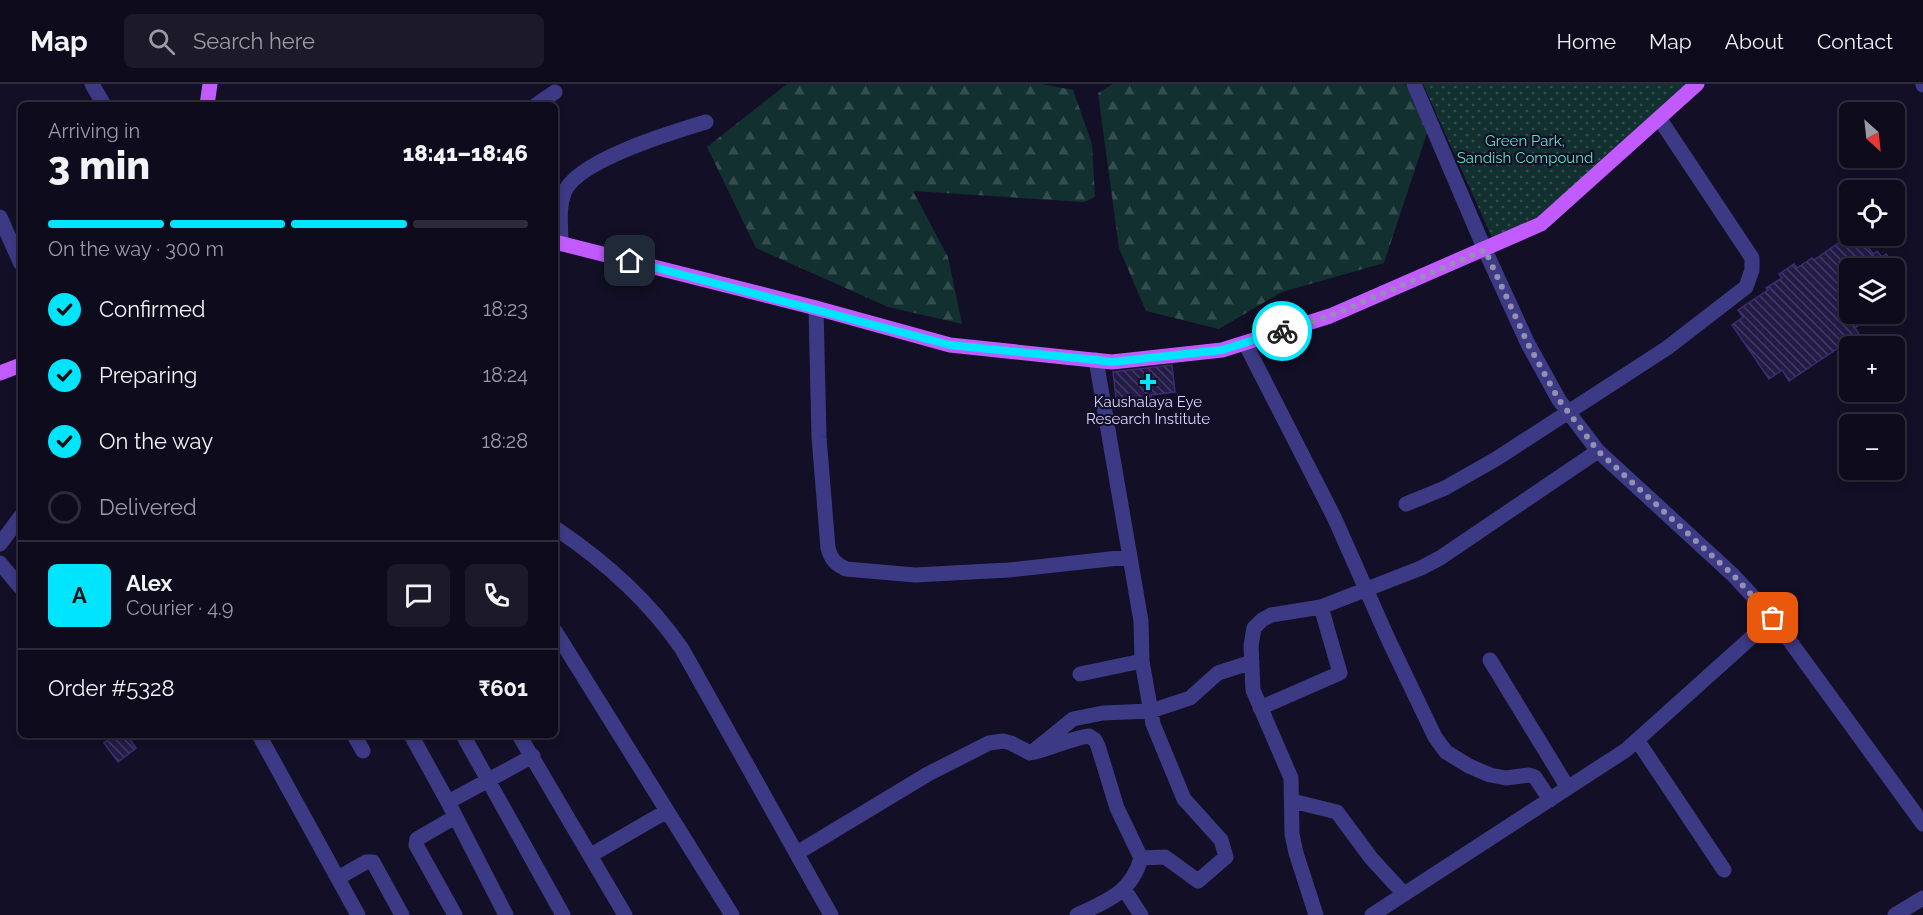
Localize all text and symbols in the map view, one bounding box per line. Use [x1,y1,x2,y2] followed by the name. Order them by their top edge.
[124,14,544,68] search box
[30,25,88,58] text: Map
[145,25,178,58] icon: search
[193,28,315,54] text: Search here
[1557,29,1616,54] text: Home
[1649,29,1692,54] text: Map
[1725,29,1784,54] text: About
[1817,29,1893,54] text: Contact
[1839,102,1905,168] north arrow
[1839,102,1905,480] map controls
[48,119,140,143] text: Arriving in
[1457,132,1593,167] park label: Green Park, Sandish Compound
[403,140,528,166] text: 18:41–18:46
[48,142,150,188] text: 3 min
[1839,180,1905,246] button: locate
[604,235,655,286] pin
[48,237,224,261] text: On the way · 300 m
[613,244,646,277] icon: home
[1839,258,1905,324] button: layers
[48,293,81,326] icon: check
[99,296,206,322] text: Confirmed
[483,297,528,321] text: 18:23
[1252,301,1312,361] courier
[1266,315,1299,348] icon: bike
[1839,336,1905,402] button: +
[48,359,81,392] icon: check
[99,362,197,388] text: Preparing
[482,363,528,387] text: 18:24
[1139,373,1157,391] marker: Kaushalaya Eye Research Institute
[1086,393,1210,428] place label: Kaushalaya Eye Research Institute
[1839,414,1905,480] button: −
[48,425,81,458] icon: check
[99,428,213,454] text: On the way
[482,429,528,453] text: 18:28
[99,494,197,520] text: Delivered
[387,564,450,627] button: chat
[465,564,528,627] button: phone
[126,570,172,596] text: Alex
[72,582,87,608] text: A
[1747,592,1798,643] pin
[126,596,234,620] text: Courier · 4.9
[1756,601,1789,634] icon: bag
[48,675,174,701] text: Order #5328
[478,675,528,701] text: ₹601

